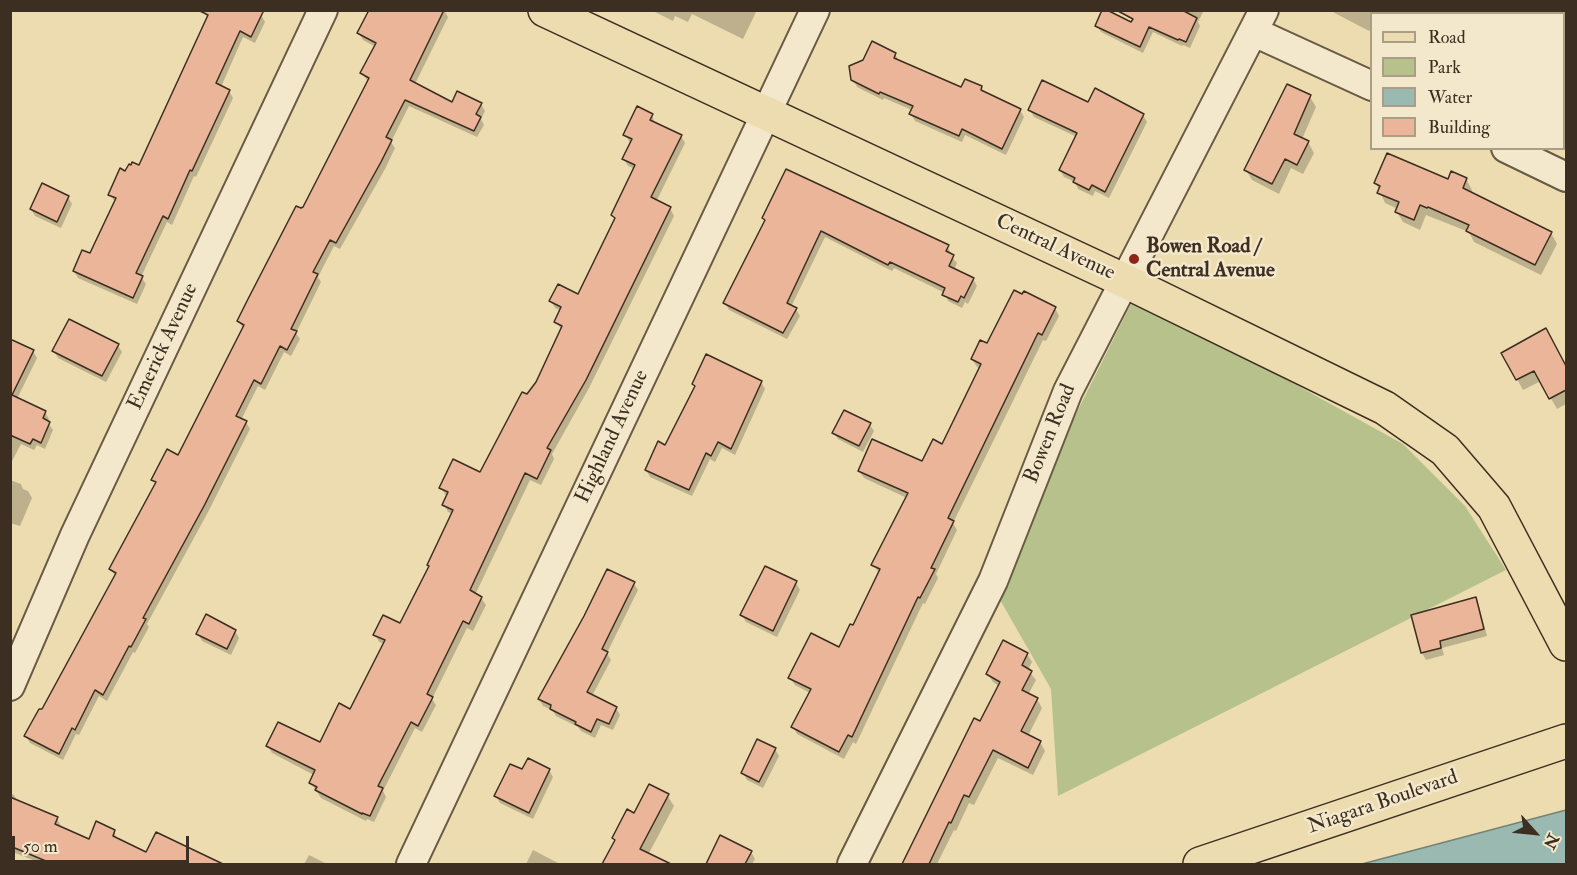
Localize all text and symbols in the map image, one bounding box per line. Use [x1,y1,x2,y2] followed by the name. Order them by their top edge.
[1370,12,1565,150] legend
[1428,26,1466,49] text: Road
[1428,56,1461,79] text: Park
[1428,86,1472,109] text: Water
[1428,116,1490,139] text: Building
[991,209,1119,287] street label: Central Avenue
[1146,234,1275,284] place label: Bowen Road / Central Avenue
[1127,252,1141,266] marker: Bowen Road / Central Avenue
[124,280,204,414] street label: Emerick Avenue
[571,366,655,508] street label: Highland Avenue
[1020,381,1082,487] street label: Bowen Road
[1305,766,1461,840] street label: Niagara Boulevard
[1505,803,1565,863] north arrow
[15,824,192,862] scale bar
[1539,830,1563,852] text: N
[23,835,58,858] text: 50 m

